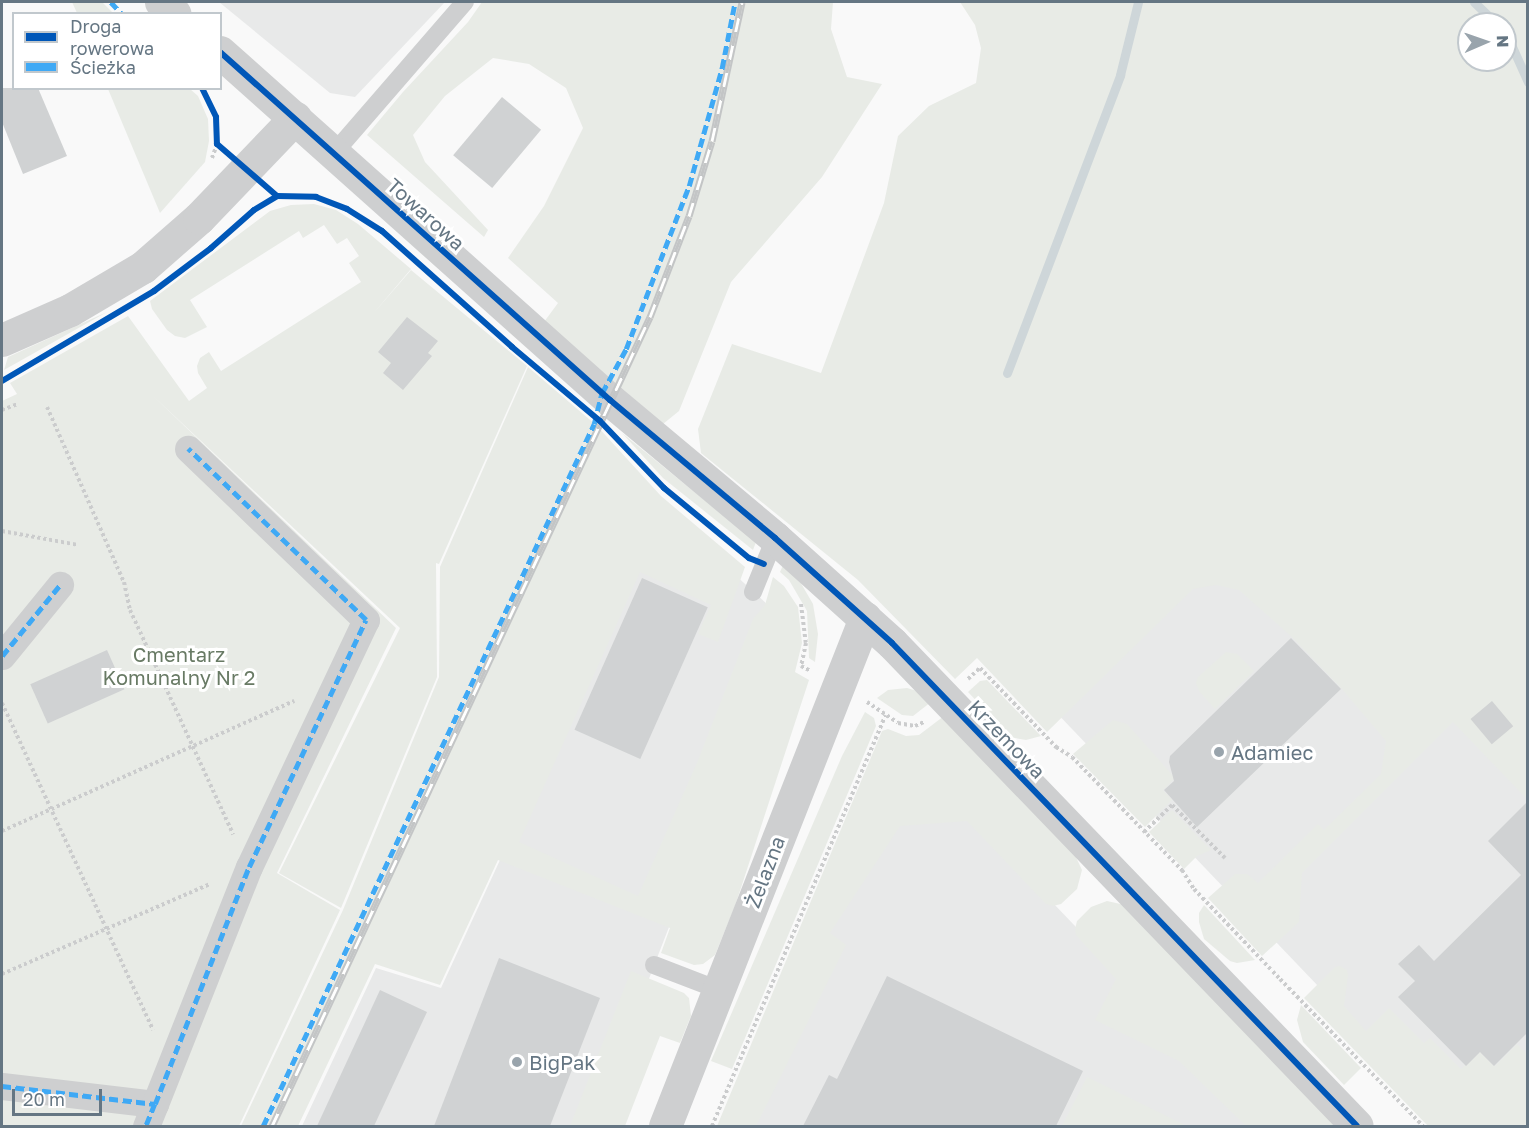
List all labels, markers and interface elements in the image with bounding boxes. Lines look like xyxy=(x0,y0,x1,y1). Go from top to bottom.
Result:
legend xyxy=(12,12,222,90)
north arrow xyxy=(1457,12,1517,72)
text: Droga rowerowa xyxy=(70,15,154,59)
text: N xyxy=(1493,35,1513,48)
text: Ścieżka xyxy=(70,56,136,78)
street label: Towarowa xyxy=(382,173,470,255)
park label: Cmentarz Komunalny Nr 2 xyxy=(103,643,255,690)
street label: Krzemowa xyxy=(964,695,1050,783)
place label: Adamiec xyxy=(1231,740,1313,764)
marker: Adamiec xyxy=(1212,745,1226,759)
street label: Żelazna xyxy=(740,833,790,911)
place label: BigPak xyxy=(529,1050,596,1074)
marker: BigPak xyxy=(510,1055,524,1069)
scale bar xyxy=(15,1077,105,1115)
text: 20 m xyxy=(23,1088,65,1110)

